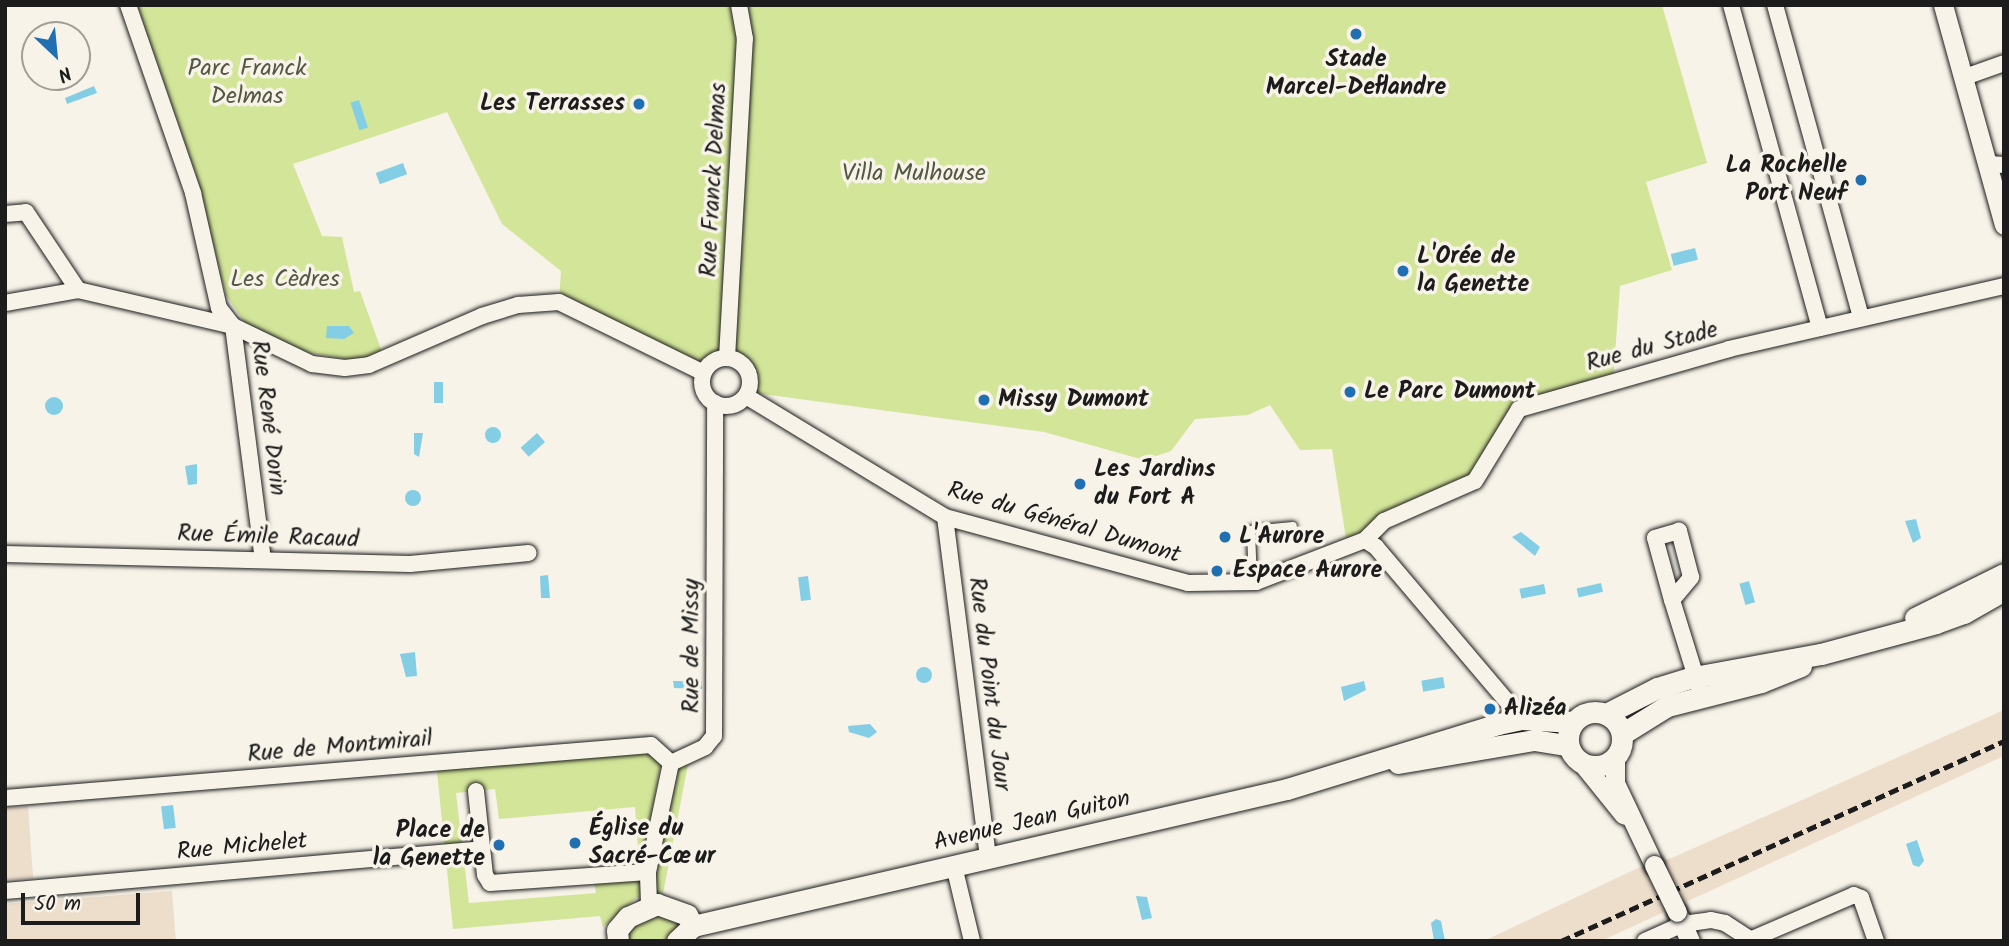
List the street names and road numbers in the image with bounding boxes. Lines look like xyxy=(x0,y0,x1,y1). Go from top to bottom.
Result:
street label: Rue Franck Delmas xyxy=(695,82,733,278)
street label: Rue du Stade xyxy=(1583,316,1721,378)
street label: Rue René Dorin xyxy=(244,339,292,497)
street label: Rue du Général Dumont xyxy=(944,476,1184,570)
street label: Rue Émile Racaud xyxy=(177,519,359,555)
street label: Rue du Point du Jour xyxy=(962,575,1016,793)
street label: Rue de Missy xyxy=(678,579,706,713)
street label: Rue de Montmirail xyxy=(246,725,434,769)
street label: Avenue Jean Guiton xyxy=(931,784,1133,858)
street label: Rue Michelet xyxy=(176,827,308,867)

